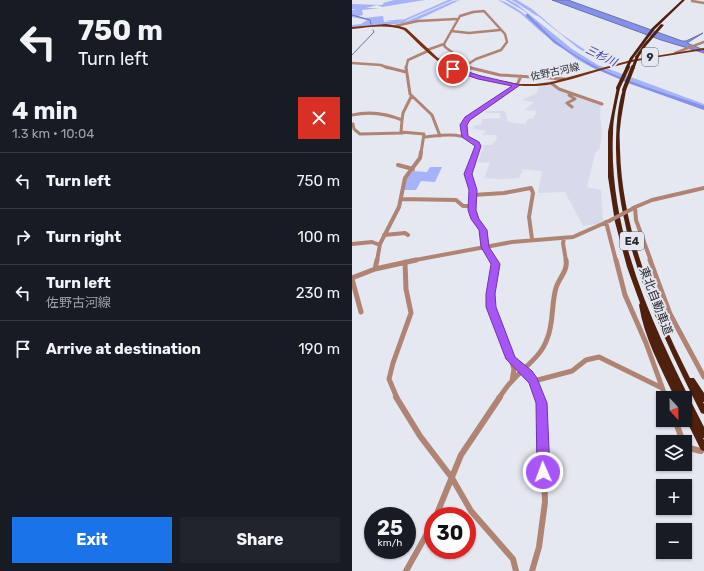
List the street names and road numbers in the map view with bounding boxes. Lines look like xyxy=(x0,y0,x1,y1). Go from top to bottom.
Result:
road number: 9 xyxy=(642,48,658,66)
street label: 佐野古河線 xyxy=(529,61,581,83)
road number: E4 xyxy=(620,232,644,250)
street label: 東北自動車道 xyxy=(637,265,675,337)

